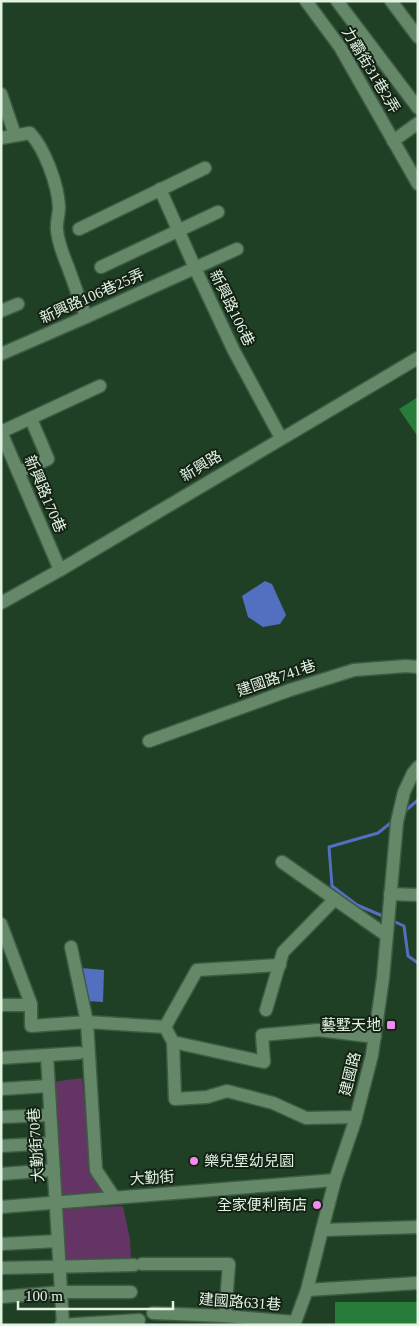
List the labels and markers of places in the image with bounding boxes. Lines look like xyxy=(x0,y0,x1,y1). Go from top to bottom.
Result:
place label: 藝墅天地 xyxy=(321,1017,381,1033)
marker: 藝墅天地 xyxy=(385,1019,397,1031)
place label: 樂兒堡幼兒園 xyxy=(204,1153,294,1169)
marker: 樂兒堡幼兒園 xyxy=(188,1155,200,1167)
place label: 全家便利商店 xyxy=(217,1197,307,1213)
marker: 全家便利商店 xyxy=(311,1199,323,1211)

